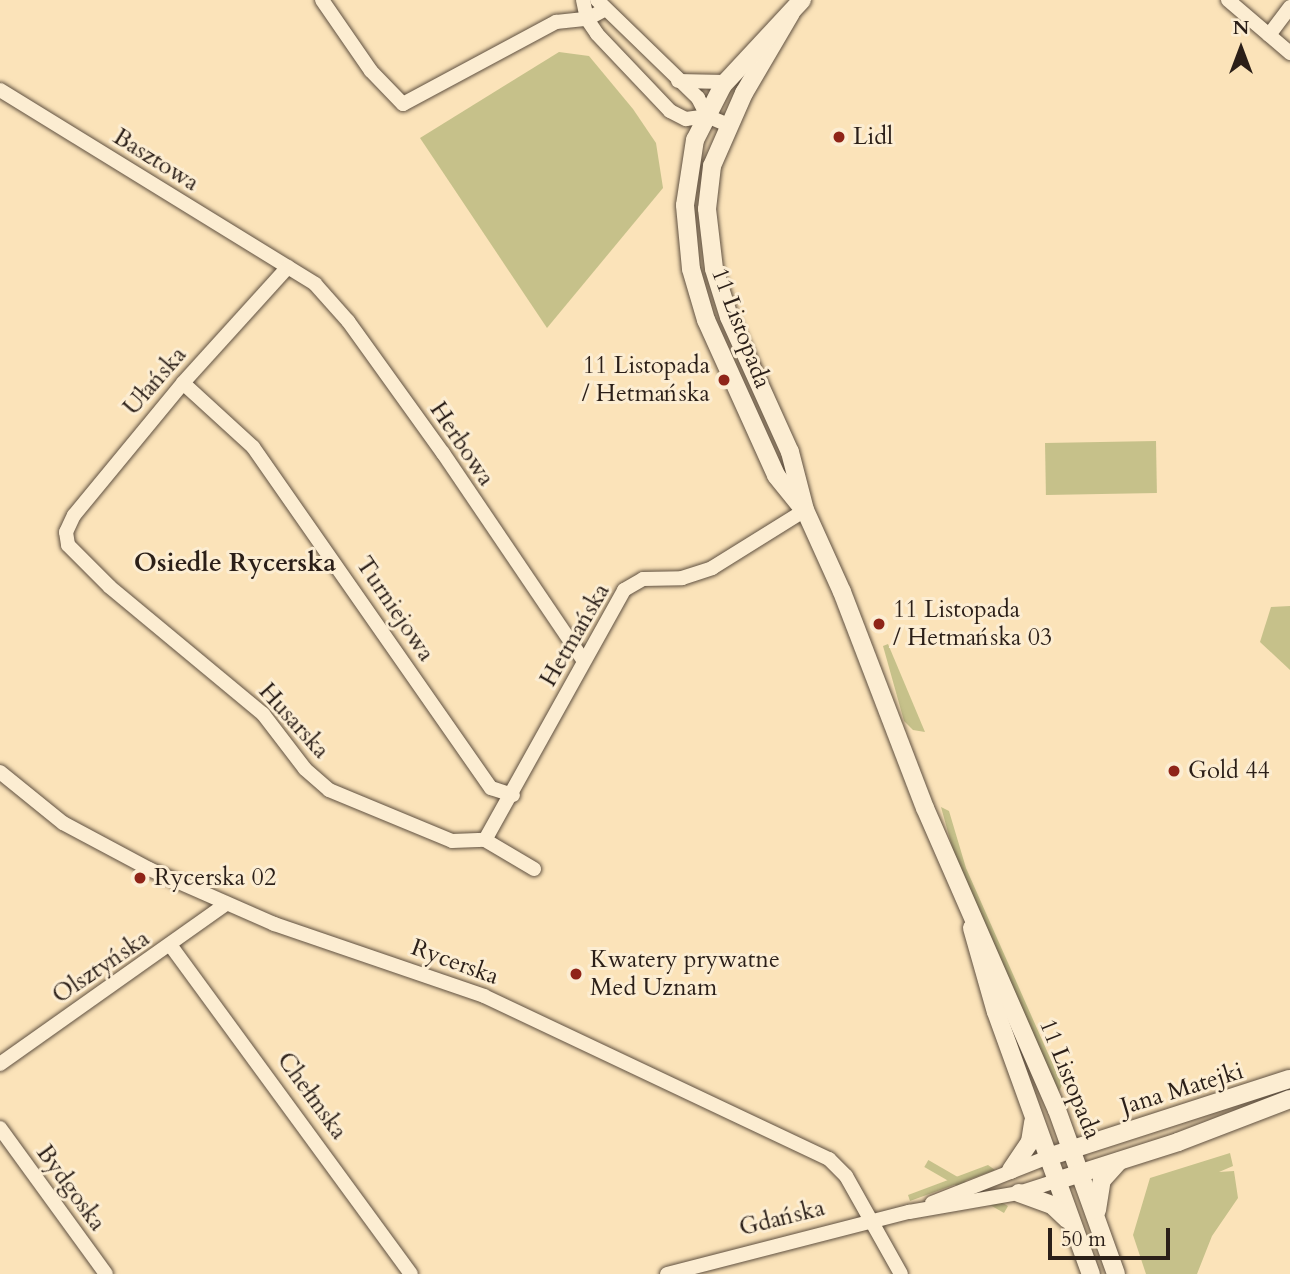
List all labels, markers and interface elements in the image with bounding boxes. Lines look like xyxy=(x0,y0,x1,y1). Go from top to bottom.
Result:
north arrow xyxy=(1206,14,1276,84)
text: N xyxy=(1233,15,1249,41)
street label: Basztowa xyxy=(108,122,204,198)
place label: Lidl xyxy=(853,123,893,151)
marker: Lidl xyxy=(831,129,847,145)
street label: 11 Listopada xyxy=(705,263,777,393)
street label: Ułańska xyxy=(117,341,193,421)
place label: 11 Listopada / Hetmańska xyxy=(582,352,710,408)
marker: 11 Listopada / Hetmańska xyxy=(716,372,732,388)
street label: Herbowa xyxy=(423,396,501,492)
district label: Osiedle Rycerska xyxy=(134,547,336,579)
street label: Turniejowa xyxy=(349,551,441,667)
street label: Hetmańska xyxy=(534,578,616,692)
place label: 11 Listopada / Hetmańska 03 xyxy=(893,596,1052,652)
marker: 11 Listopada / Hetmańska 03 xyxy=(871,616,887,632)
street label: Husarska xyxy=(253,677,335,765)
place label: Gold 44 xyxy=(1188,757,1270,785)
marker: Gold 44 xyxy=(1166,763,1182,779)
place label: Rycerska 02 xyxy=(154,864,276,892)
marker: Rycerska 02 xyxy=(132,870,148,886)
street label: Olsztyńska xyxy=(47,924,155,1010)
street label: Rycerska xyxy=(407,933,503,991)
place label: Kwatery prywatne Med Uznam xyxy=(590,946,780,1002)
marker: Kwatery prywatne Med Uznam xyxy=(568,966,584,982)
street label: 11 Listopada xyxy=(1033,1015,1107,1143)
street label: Chełmska xyxy=(271,1047,353,1145)
street label: Jana Matejki xyxy=(1117,1057,1247,1121)
street label: Bydgoska xyxy=(30,1139,112,1237)
street label: Gdańska xyxy=(736,1193,828,1243)
scale bar xyxy=(1052,1214,1174,1258)
text: 50 m xyxy=(1061,1225,1106,1254)

